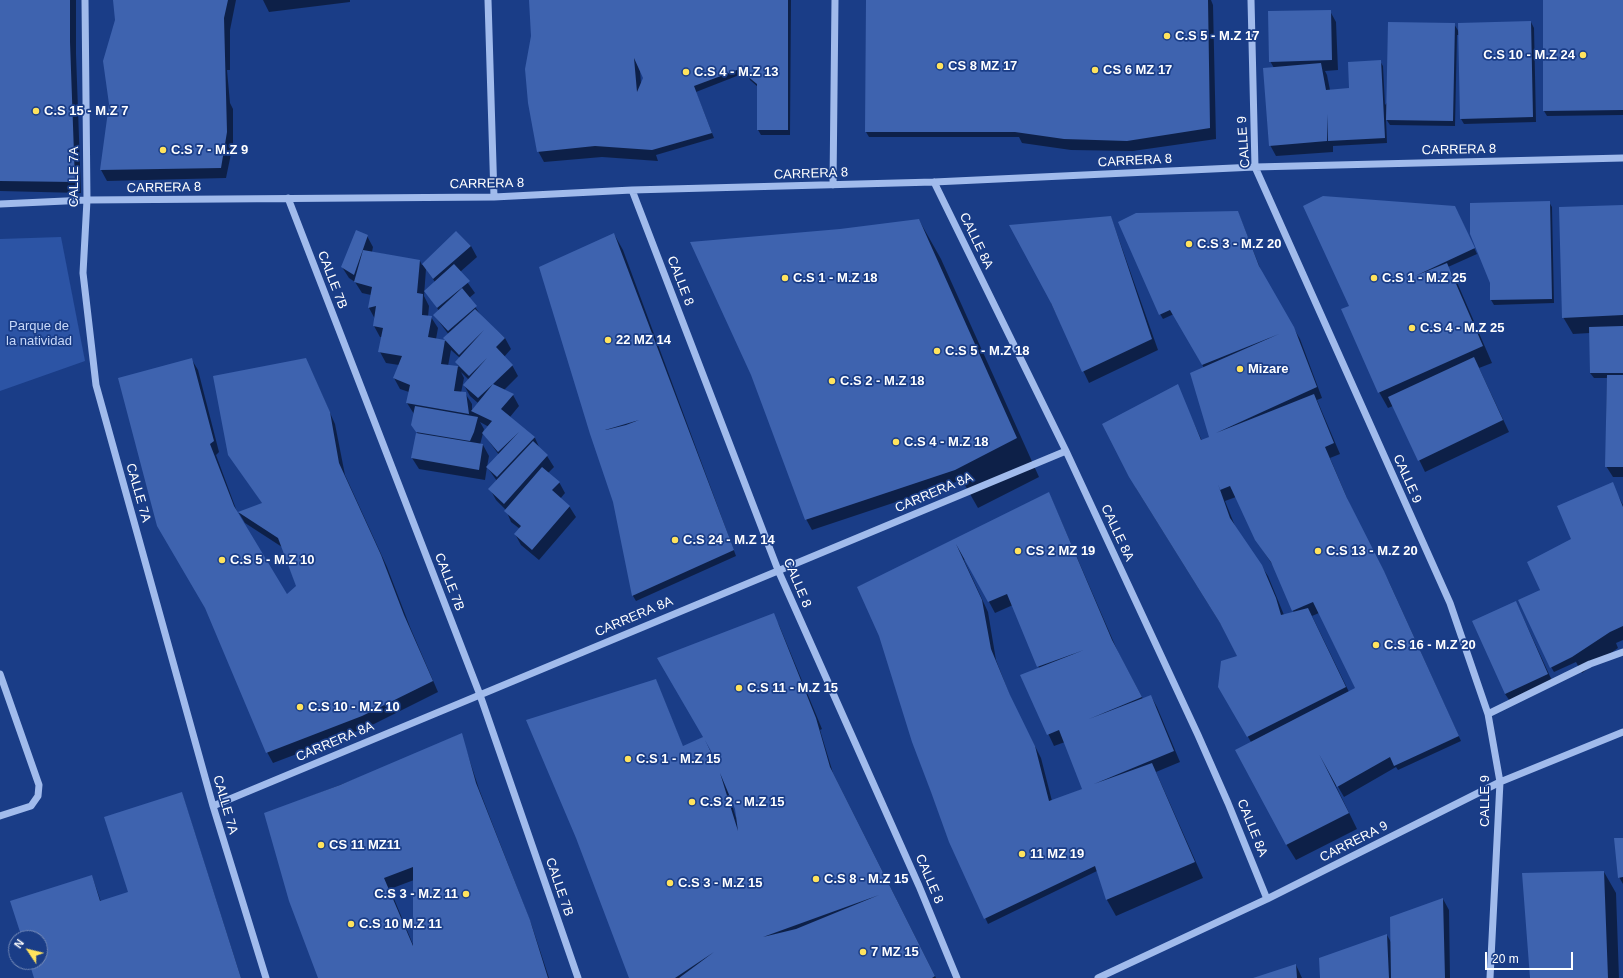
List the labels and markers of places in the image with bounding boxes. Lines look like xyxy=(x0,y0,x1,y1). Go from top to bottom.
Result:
place label: C.S 5 - M.Z 17 xyxy=(1175,28,1260,44)
marker: C.S 5 - M.Z 17 xyxy=(1162,31,1172,41)
place label: C.S 10 - M.Z 24 xyxy=(1483,47,1575,63)
marker: C.S 10 - M.Z 24 xyxy=(1578,50,1588,60)
place label: CS 8 MZ 17 xyxy=(948,58,1017,74)
marker: CS 8 MZ 17 xyxy=(935,61,945,71)
place label: CS 6 MZ 17 xyxy=(1103,62,1172,78)
place label: C.S 4 - M.Z 13 xyxy=(694,64,779,80)
marker: CS 6 MZ 17 xyxy=(1090,65,1100,75)
marker: C.S 4 - M.Z 13 xyxy=(681,67,691,77)
place label: C.S 15 - M.Z 7 xyxy=(44,103,129,119)
marker: C.S 15 - M.Z 7 xyxy=(31,106,41,116)
place label: C.S 7 - M.Z 9 xyxy=(171,142,248,158)
marker: C.S 7 - M.Z 9 xyxy=(158,145,168,155)
place label: C.S 3 - M.Z 20 xyxy=(1197,236,1282,252)
marker: C.S 3 - M.Z 20 xyxy=(1184,239,1194,249)
place label: C.S 1 - M.Z 18 xyxy=(793,270,878,286)
place label: C.S 1 - M.Z 25 xyxy=(1382,270,1467,286)
marker: C.S 1 - M.Z 18 xyxy=(780,273,790,283)
marker: C.S 1 - M.Z 25 xyxy=(1369,273,1379,283)
place label: C.S 4 - M.Z 25 xyxy=(1420,320,1505,336)
marker: C.S 4 - M.Z 25 xyxy=(1407,323,1417,333)
place label: 22 MZ 14 xyxy=(616,332,671,348)
marker: 22 MZ 14 xyxy=(603,335,613,345)
place label: C.S 5 - M.Z 18 xyxy=(945,343,1030,359)
marker: C.S 5 - M.Z 18 xyxy=(932,346,942,356)
place label: Mizare xyxy=(1248,361,1288,377)
marker: Mizare xyxy=(1235,364,1245,374)
place label: C.S 2 - M.Z 18 xyxy=(840,373,925,389)
marker: C.S 2 - M.Z 18 xyxy=(827,376,837,386)
place label: C.S 4 - M.Z 18 xyxy=(904,434,989,450)
marker: C.S 4 - M.Z 18 xyxy=(891,437,901,447)
place label: C.S 24 - M.Z 14 xyxy=(683,532,775,548)
marker: C.S 24 - M.Z 14 xyxy=(670,535,680,545)
place label: CS 2 MZ 19 xyxy=(1026,543,1095,559)
place label: C.S 13 - M.Z 20 xyxy=(1326,543,1418,559)
marker: CS 2 MZ 19 xyxy=(1013,546,1023,556)
marker: C.S 13 - M.Z 20 xyxy=(1313,546,1323,556)
place label: C.S 5 - M.Z 10 xyxy=(230,552,315,568)
marker: C.S 5 - M.Z 10 xyxy=(217,555,227,565)
place label: C.S 16 - M.Z 20 xyxy=(1384,637,1476,653)
marker: C.S 16 - M.Z 20 xyxy=(1371,640,1381,650)
place label: C.S 11 - M.Z 15 xyxy=(747,680,838,696)
marker: C.S 11 - M.Z 15 xyxy=(734,683,744,693)
place label: C.S 10 - M.Z 10 xyxy=(308,699,400,715)
marker: C.S 10 - M.Z 10 xyxy=(295,702,305,712)
place label: C.S 1 - M.Z 15 xyxy=(636,751,721,767)
marker: C.S 1 - M.Z 15 xyxy=(623,754,633,764)
place label: C.S 2 - M.Z 15 xyxy=(700,794,785,810)
marker: C.S 2 - M.Z 15 xyxy=(687,797,697,807)
place label: CS 11 MZ11 xyxy=(329,837,401,853)
marker: CS 11 MZ11 xyxy=(316,840,326,850)
place label: 11 MZ 19 xyxy=(1030,846,1084,862)
marker: 11 MZ 19 xyxy=(1017,849,1027,859)
place label: C.S 8 - M.Z 15 xyxy=(824,871,909,887)
marker: C.S 8 - M.Z 15 xyxy=(811,874,821,884)
place label: C.S 3 - M.Z 15 xyxy=(678,875,763,891)
marker: C.S 3 - M.Z 15 xyxy=(665,878,675,888)
place label: C.S 3 - M.Z 11 xyxy=(374,886,458,902)
marker: C.S 3 - M.Z 11 xyxy=(461,889,471,899)
place label: C.S 10 M.Z 11 xyxy=(359,916,442,932)
marker: C.S 10 M.Z 11 xyxy=(346,919,356,929)
place label: 7 MZ 15 xyxy=(871,944,919,960)
marker: 7 MZ 15 xyxy=(858,947,868,957)

